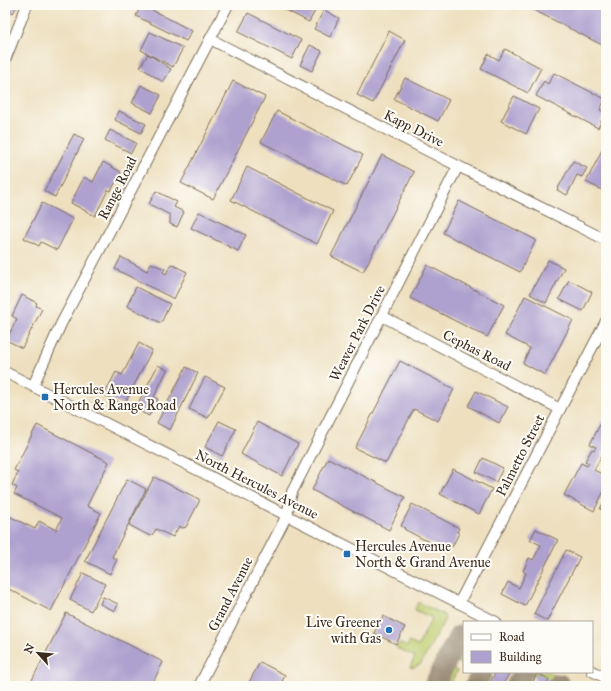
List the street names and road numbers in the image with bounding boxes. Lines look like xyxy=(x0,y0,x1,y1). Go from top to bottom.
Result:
street label: Kapp Drive xyxy=(381,106,447,151)
street label: Range Road xyxy=(94,154,141,223)
street label: Weaver Park Drive xyxy=(326,282,389,384)
street label: Cephas Road xyxy=(440,326,514,375)
street label: Palmetto Street xyxy=(492,411,548,499)
street label: North Hercules Avenue xyxy=(192,446,321,523)
street label: Grand Avenue xyxy=(204,554,256,634)

